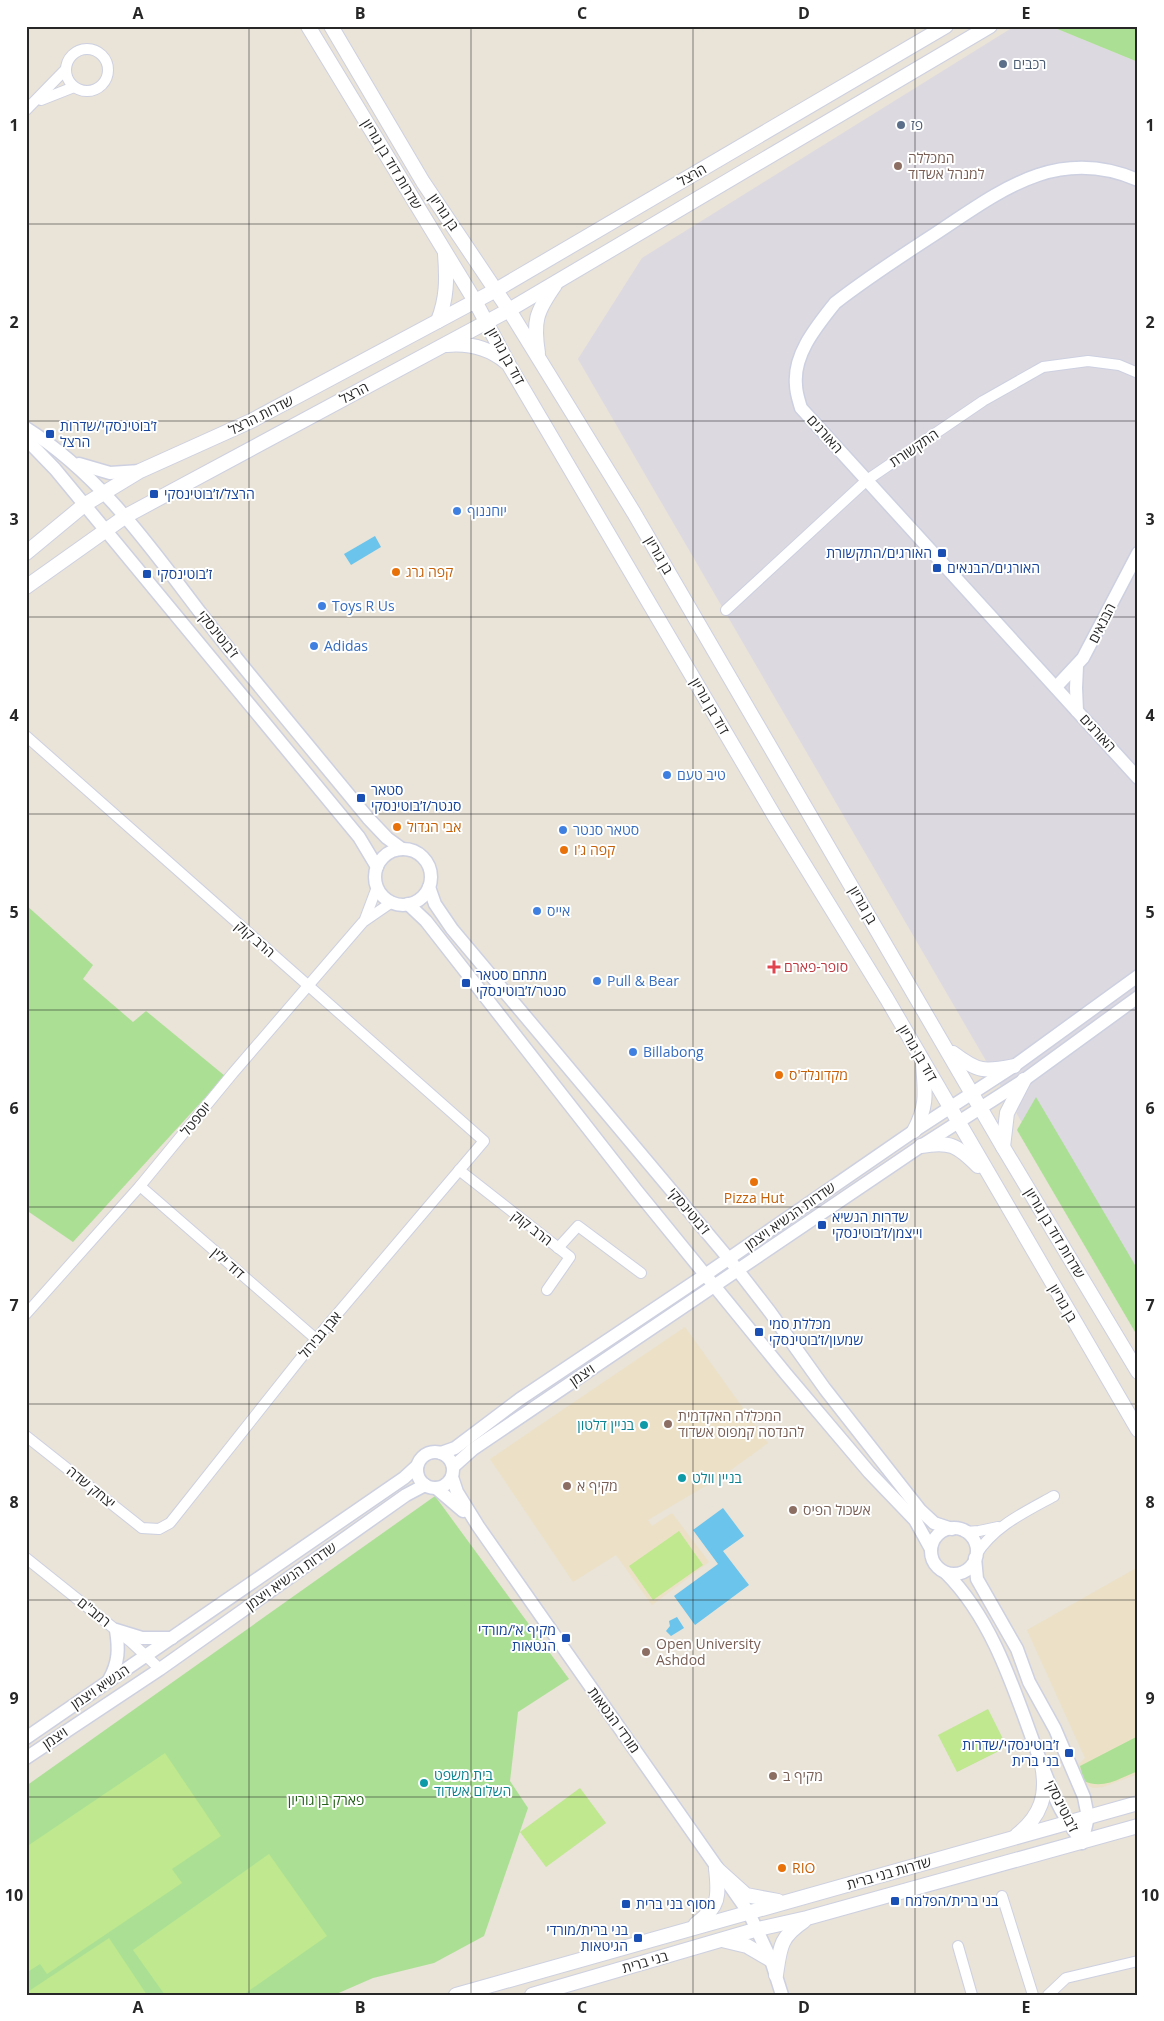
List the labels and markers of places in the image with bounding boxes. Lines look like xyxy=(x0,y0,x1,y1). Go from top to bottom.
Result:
place label: רכבים xyxy=(1013,54,1046,73)
marker: רכבים xyxy=(997,58,1009,70)
place label: פז xyxy=(911,115,923,134)
marker: פז xyxy=(895,119,907,131)
place label: המכללה למנהל אשדוד xyxy=(908,148,985,183)
marker: המכללה למנהל אשדוד xyxy=(892,160,904,172)
place label: ז׳בוטינסקי/שדרות הרצל xyxy=(60,416,157,451)
marker: ז׳בוטינסקי/שדרות הרצל xyxy=(44,428,56,440)
place label: הרצל/ז׳בוטינסקי xyxy=(164,484,255,503)
marker: הרצל/ז׳בוטינסקי xyxy=(148,488,160,500)
place label: יוחננוף xyxy=(467,501,507,520)
marker: יוחננוף xyxy=(451,505,463,517)
place label: האורגים/התקשורת xyxy=(826,543,932,562)
marker: האורגים/התקשורת xyxy=(936,547,948,559)
place label: האורגים/הבנאים xyxy=(947,558,1040,577)
place label: קפה גרג xyxy=(406,562,453,581)
marker: האורגים/הבנאים xyxy=(931,562,943,574)
place label: ז׳בוטינסקי xyxy=(157,564,212,583)
marker: קפה גרג xyxy=(390,566,402,578)
marker: ז׳בוטינסקי xyxy=(141,568,153,580)
place label: Toys R Us xyxy=(332,596,395,615)
marker: Toys R Us xyxy=(316,600,328,612)
place label: Adidas xyxy=(324,636,368,655)
marker: Adidas xyxy=(308,640,320,652)
place label: טיב טעם xyxy=(677,765,726,784)
marker: טיב טעם xyxy=(661,769,673,781)
place label: סטאר סנטר/ז׳בוטינסקי xyxy=(371,780,461,815)
marker: סטאר סנטר/ז׳בוטינסקי xyxy=(355,792,367,804)
place label: אבי הגדול xyxy=(407,817,461,836)
place label: סטאר סנטר xyxy=(573,820,639,839)
marker: אבי הגדול xyxy=(391,821,403,833)
marker: סטאר סנטר xyxy=(557,824,569,836)
place label: קפה ג'ו xyxy=(574,840,615,859)
marker: קפה ג'ו xyxy=(558,844,570,856)
place label: אייס xyxy=(547,901,570,920)
marker: אייס xyxy=(531,905,543,917)
place label: סופר-פארם xyxy=(784,957,848,976)
marker: סופר-פארם xyxy=(768,961,780,973)
place label: מתחם סטאר סנטר/ז׳בוטינסקי xyxy=(476,965,566,1000)
place label: Pull & Bear xyxy=(607,971,679,990)
marker: Pull & Bear xyxy=(591,975,603,987)
marker: מתחם סטאר סנטר/ז׳בוטינסקי xyxy=(460,977,472,989)
place label: Billabong xyxy=(643,1042,704,1061)
marker: Billabong xyxy=(627,1046,639,1058)
place label: מקדונלד'ס xyxy=(789,1065,848,1084)
marker: מקדונלד'ס xyxy=(773,1069,785,1081)
marker: Pizza Hut xyxy=(748,1176,760,1188)
place label: Pizza Hut xyxy=(724,1188,784,1207)
place label: שדרות הנשיא וייצמן/ז׳בוטינסקי xyxy=(832,1207,923,1242)
marker: שדרות הנשיא וייצמן/ז׳בוטינסקי xyxy=(816,1219,828,1231)
place label: מכללת סמי שמעון/ז׳בוטינסקי xyxy=(769,1314,863,1349)
marker: מכללת סמי שמעון/ז׳בוטינסקי xyxy=(753,1326,765,1338)
place label: המכללה האקדמית להנדסה קמפוס אשדוד xyxy=(678,1406,804,1441)
place label: בניין דלטון xyxy=(577,1415,635,1434)
marker: המכללה האקדמית להנדסה קמפוס אשדוד xyxy=(662,1418,674,1430)
marker: בניין דלטון xyxy=(638,1419,650,1431)
place label: בניין וולט xyxy=(692,1468,743,1487)
marker: בניין וולט xyxy=(676,1472,688,1484)
place label: מקיף א xyxy=(577,1476,618,1495)
marker: מקיף א xyxy=(561,1480,573,1492)
place label: אשכול הפיס xyxy=(803,1500,871,1519)
marker: אשכול הפיס xyxy=(787,1504,799,1516)
place label: מקיף א׳/מורדי הגטאות xyxy=(478,1620,556,1655)
marker: מקיף א׳/מורדי הגטאות xyxy=(560,1632,572,1644)
place label: Open University Ashdod xyxy=(656,1634,762,1669)
marker: Open University Ashdod xyxy=(640,1646,652,1658)
place label: ז׳בוטינסקי/שדרות בני ברית xyxy=(962,1735,1060,1770)
marker: ז׳בוטינסקי/שדרות בני ברית xyxy=(1063,1747,1075,1759)
place label: בית משפט השלום אשדוד xyxy=(434,1765,511,1800)
place label: מקיף ב xyxy=(783,1766,823,1785)
marker: מקיף ב xyxy=(767,1770,779,1782)
marker: בית משפט השלום אשדוד xyxy=(418,1777,430,1789)
place label: RIO xyxy=(792,1858,816,1877)
marker: RIO xyxy=(776,1862,788,1874)
place label: בני ברית/הפלמח xyxy=(905,1891,999,1910)
place label: מסוף בני ברית xyxy=(636,1894,716,1913)
marker: בני ברית/הפלמח xyxy=(889,1895,901,1907)
marker: מסוף בני ברית xyxy=(620,1898,632,1910)
place label: בני ברית/מורדי הגיטאות xyxy=(546,1920,629,1955)
marker: בני ברית/מורדי הגיטאות xyxy=(632,1932,644,1944)

